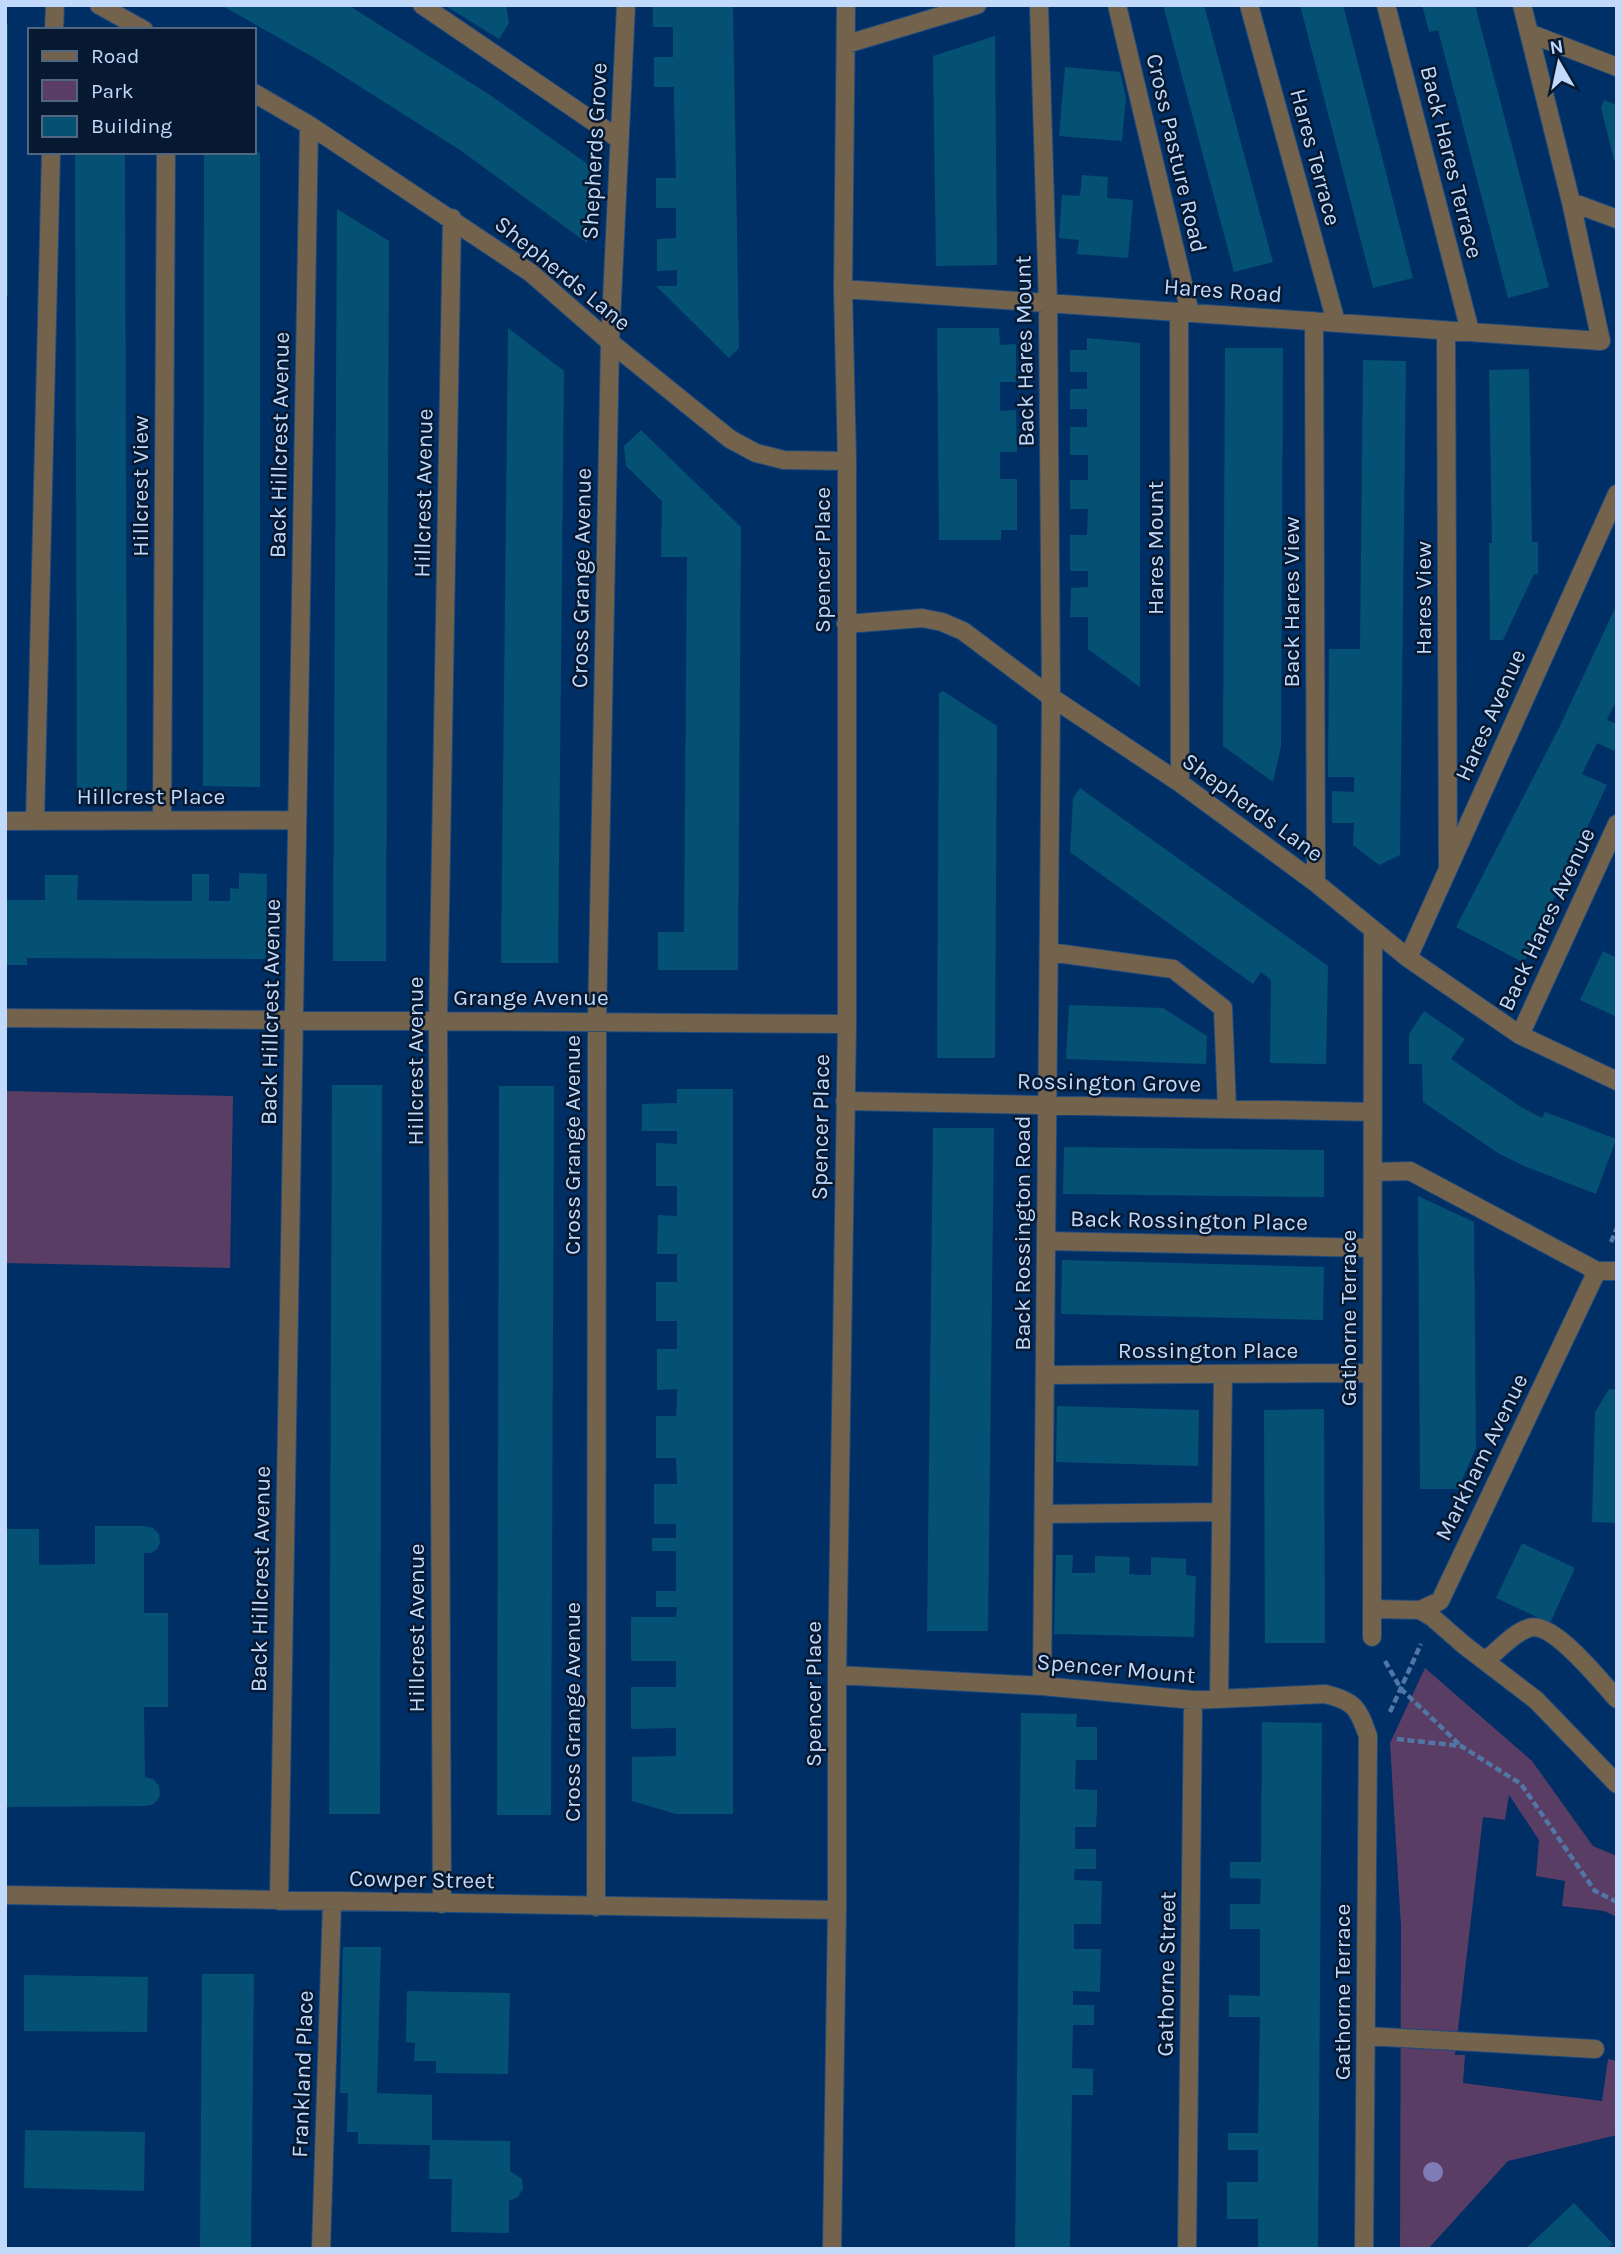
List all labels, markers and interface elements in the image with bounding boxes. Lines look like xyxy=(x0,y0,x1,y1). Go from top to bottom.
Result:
legend xyxy=(28,28,256,154)
north arrow xyxy=(1524,28,1594,98)
text: N xyxy=(1548,35,1565,59)
text: Road xyxy=(91,44,139,68)
street label: Cross Pasture Road xyxy=(1141,51,1213,255)
street label: Shepherds Grove xyxy=(576,62,613,240)
street label: Back Hares Terrace xyxy=(1415,63,1489,261)
text: Park xyxy=(91,79,134,103)
street label: Hares Terrace xyxy=(1284,86,1347,228)
text: Building xyxy=(91,114,172,138)
street label: Shepherds Lane xyxy=(489,210,636,337)
street label: Back Hares Mount xyxy=(1009,255,1040,447)
street label: Hares Road xyxy=(1163,273,1283,308)
street label: Back Hillcrest Avenue xyxy=(264,332,295,558)
street label: Hillcrest Avenue xyxy=(409,408,438,578)
street label: Hillcrest View xyxy=(127,415,154,557)
street label: Cross Grange Avenue xyxy=(566,468,597,688)
street label: Hares Mount xyxy=(1142,481,1169,615)
street label: Spencer Place xyxy=(809,487,836,633)
street label: Back Hares View xyxy=(1278,516,1305,688)
street label: Hares View xyxy=(1410,541,1437,655)
street label: Hares Avenue xyxy=(1449,645,1532,785)
street label: Shepherds Lane xyxy=(1177,747,1328,868)
street label: Hillcrest Place xyxy=(77,783,225,810)
street label: Back Hares Avenue xyxy=(1492,823,1601,1015)
street label: Back Hillcrest Avenue xyxy=(255,899,286,1125)
street label: Hillcrest Avenue xyxy=(402,977,429,1146)
street label: Grange Avenue xyxy=(453,984,609,1011)
street label: Cross Grange Avenue xyxy=(559,1035,586,1255)
street label: Spencer Place xyxy=(806,1054,835,1200)
street label: Rossington Grove xyxy=(1017,1067,1201,1098)
street label: Back Rossington Road xyxy=(1009,1115,1036,1351)
street label: Back Rossington Place xyxy=(1070,1205,1308,1236)
street label: Gathorne Terrace xyxy=(1335,1230,1362,1406)
street label: Rossington Place xyxy=(1118,1337,1298,1364)
street label: Markham Avenue xyxy=(1429,1369,1534,1545)
street label: Back Hillcrest Avenue xyxy=(245,1466,276,1692)
street label: Hillcrest Avenue xyxy=(403,1544,430,1713)
street label: Cross Grange Avenue xyxy=(559,1602,586,1822)
street label: Spencer Place xyxy=(800,1621,827,1767)
street label: Spencer Mount xyxy=(1036,1648,1197,1689)
street label: Cowper Street xyxy=(349,1865,495,1894)
street label: Gathorne Street xyxy=(1152,1891,1181,2057)
street label: Gathorne Terrace xyxy=(1329,1904,1356,2080)
street label: Frankland Place xyxy=(286,1990,319,2158)

